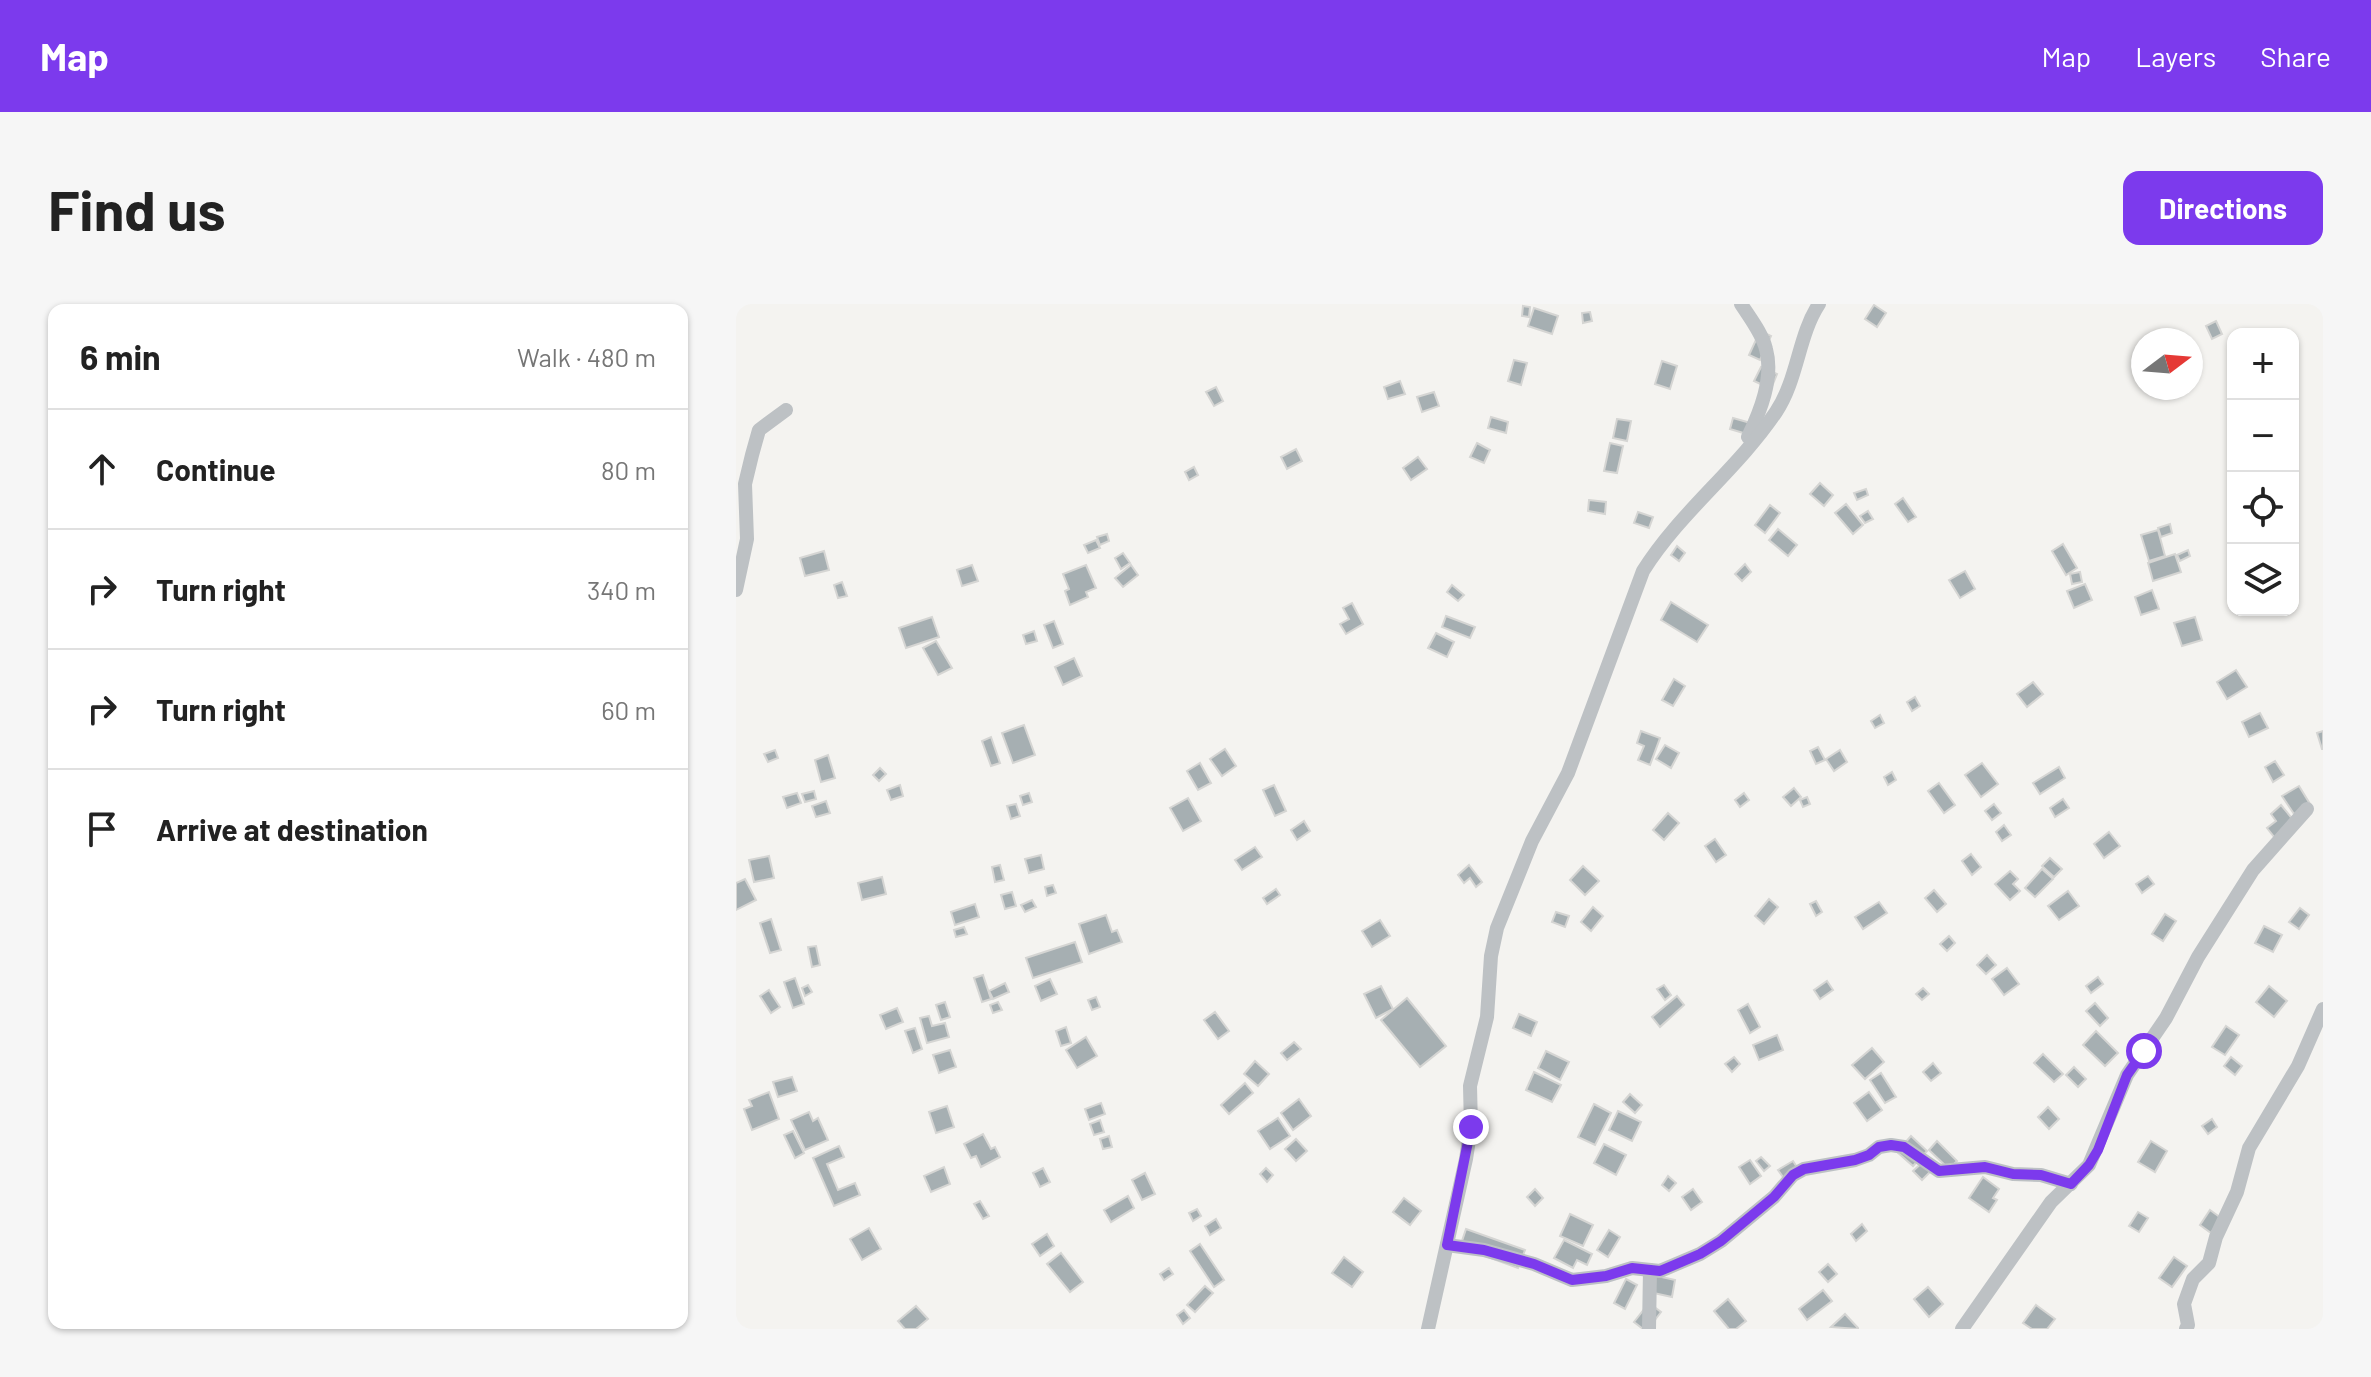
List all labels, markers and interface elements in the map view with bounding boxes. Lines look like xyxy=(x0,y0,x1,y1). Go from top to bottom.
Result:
text: Map xyxy=(40,33,109,79)
text: Map xyxy=(2041,39,2091,73)
text: Layers xyxy=(2135,39,2216,73)
text: Share xyxy=(2260,39,2331,73)
button: Directions xyxy=(2123,171,2323,245)
text: Find us xyxy=(48,175,226,242)
north arrow xyxy=(2131,328,2203,400)
map controls xyxy=(2227,328,2299,616)
button: + xyxy=(2227,328,2299,400)
text: 6 min xyxy=(80,336,161,377)
text: Walk · 480 m xyxy=(517,341,656,372)
button: − xyxy=(2227,400,2299,472)
icon: ahead xyxy=(80,447,124,491)
text: Continue xyxy=(156,451,276,487)
text: 80 m xyxy=(601,454,656,485)
button: locate xyxy=(2227,472,2299,544)
button: layers xyxy=(2227,544,2299,616)
icon: right xyxy=(80,567,124,611)
text: Turn right xyxy=(156,571,286,607)
text: 340 m xyxy=(587,574,656,605)
icon: right xyxy=(80,687,124,731)
text: Turn right xyxy=(156,691,286,727)
text: 60 m xyxy=(601,694,656,725)
icon: arrive xyxy=(80,807,124,851)
text: Arrive at destination xyxy=(156,811,428,847)
route start xyxy=(2126,1033,2162,1069)
route end xyxy=(1453,1109,1489,1145)

